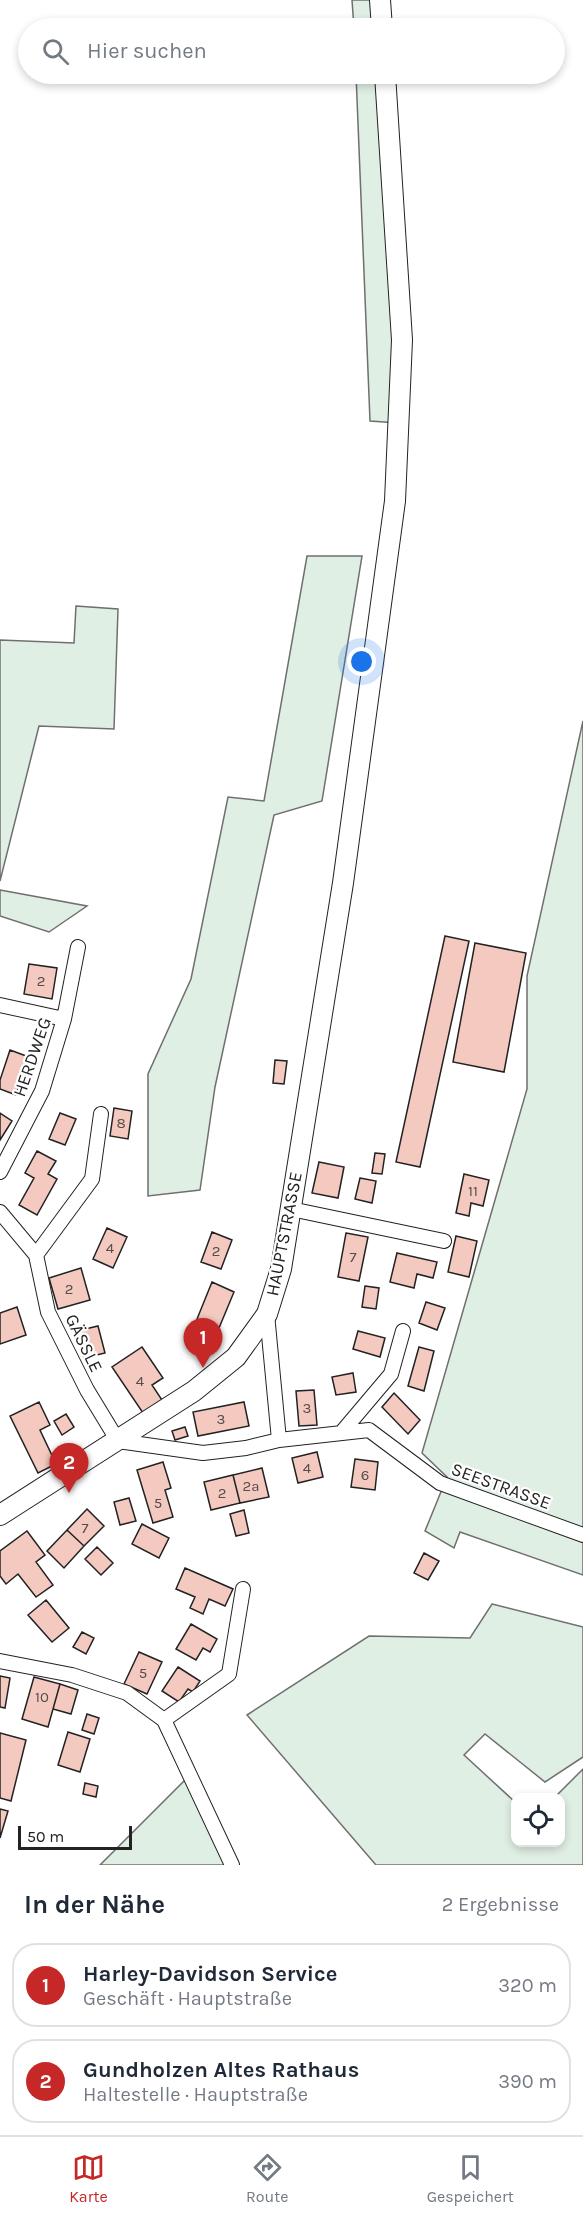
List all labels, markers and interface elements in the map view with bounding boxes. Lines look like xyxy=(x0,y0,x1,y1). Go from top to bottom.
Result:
search box xyxy=(18,18,565,84)
icon: search xyxy=(39,35,72,68)
text: Hier suchen xyxy=(87,38,207,64)
your location xyxy=(347,647,376,676)
house number: 2 xyxy=(37,972,45,990)
street label: HERDWEG xyxy=(8,1014,56,1100)
house number: 8 xyxy=(116,1114,126,1132)
street label: HAUPTSTRASSE xyxy=(261,1170,307,1298)
house number: 11 xyxy=(468,1182,478,1200)
house number: 4 xyxy=(106,1239,115,1257)
house number: 2 xyxy=(212,1242,220,1260)
house number: 7 xyxy=(349,1248,357,1266)
house number: 2 xyxy=(65,1280,73,1298)
street label: GÄSSLE xyxy=(60,1310,108,1376)
pin: 1 xyxy=(184,1318,222,1368)
house number: 4 xyxy=(136,1372,145,1390)
house number: 3 xyxy=(303,1399,311,1417)
house number: 3 xyxy=(217,1410,225,1428)
pin: 2 xyxy=(50,1444,88,1493)
street label: SEESTRASSE xyxy=(448,1458,554,1514)
house number: 4 xyxy=(303,1459,312,1477)
house number: 6 xyxy=(361,1466,369,1484)
house number: 2a xyxy=(243,1477,259,1495)
house number: 2 xyxy=(218,1484,226,1502)
house number: 5 xyxy=(154,1494,162,1512)
house number: 7 xyxy=(81,1519,89,1537)
house number: 5 xyxy=(139,1664,147,1682)
house number: 10 xyxy=(35,1688,49,1706)
map controls xyxy=(511,1793,565,1847)
button: locate xyxy=(511,1793,565,1847)
scale bar xyxy=(18,1823,132,1850)
text: 50 m xyxy=(27,1827,64,1846)
text: In der Nähe xyxy=(24,1889,165,1920)
text: 2 Ergebnisse xyxy=(442,1893,559,1916)
text: Harley-Davidson Service xyxy=(83,1961,337,1987)
text: 1 xyxy=(42,1974,49,1997)
text: 320 m xyxy=(498,1974,557,1997)
text: Geschäft · Hauptstraße xyxy=(83,1987,292,2010)
text: Gundholzen Altes Rathaus xyxy=(83,2057,359,2083)
text: 2 xyxy=(39,2070,52,2093)
text: 390 m xyxy=(498,2070,557,2093)
text: Haltestelle · Hauptstraße xyxy=(83,2083,308,2106)
tab: Karte xyxy=(69,2151,108,2206)
tab: Route xyxy=(246,2151,288,2206)
tab: Gespeichert xyxy=(427,2151,514,2206)

